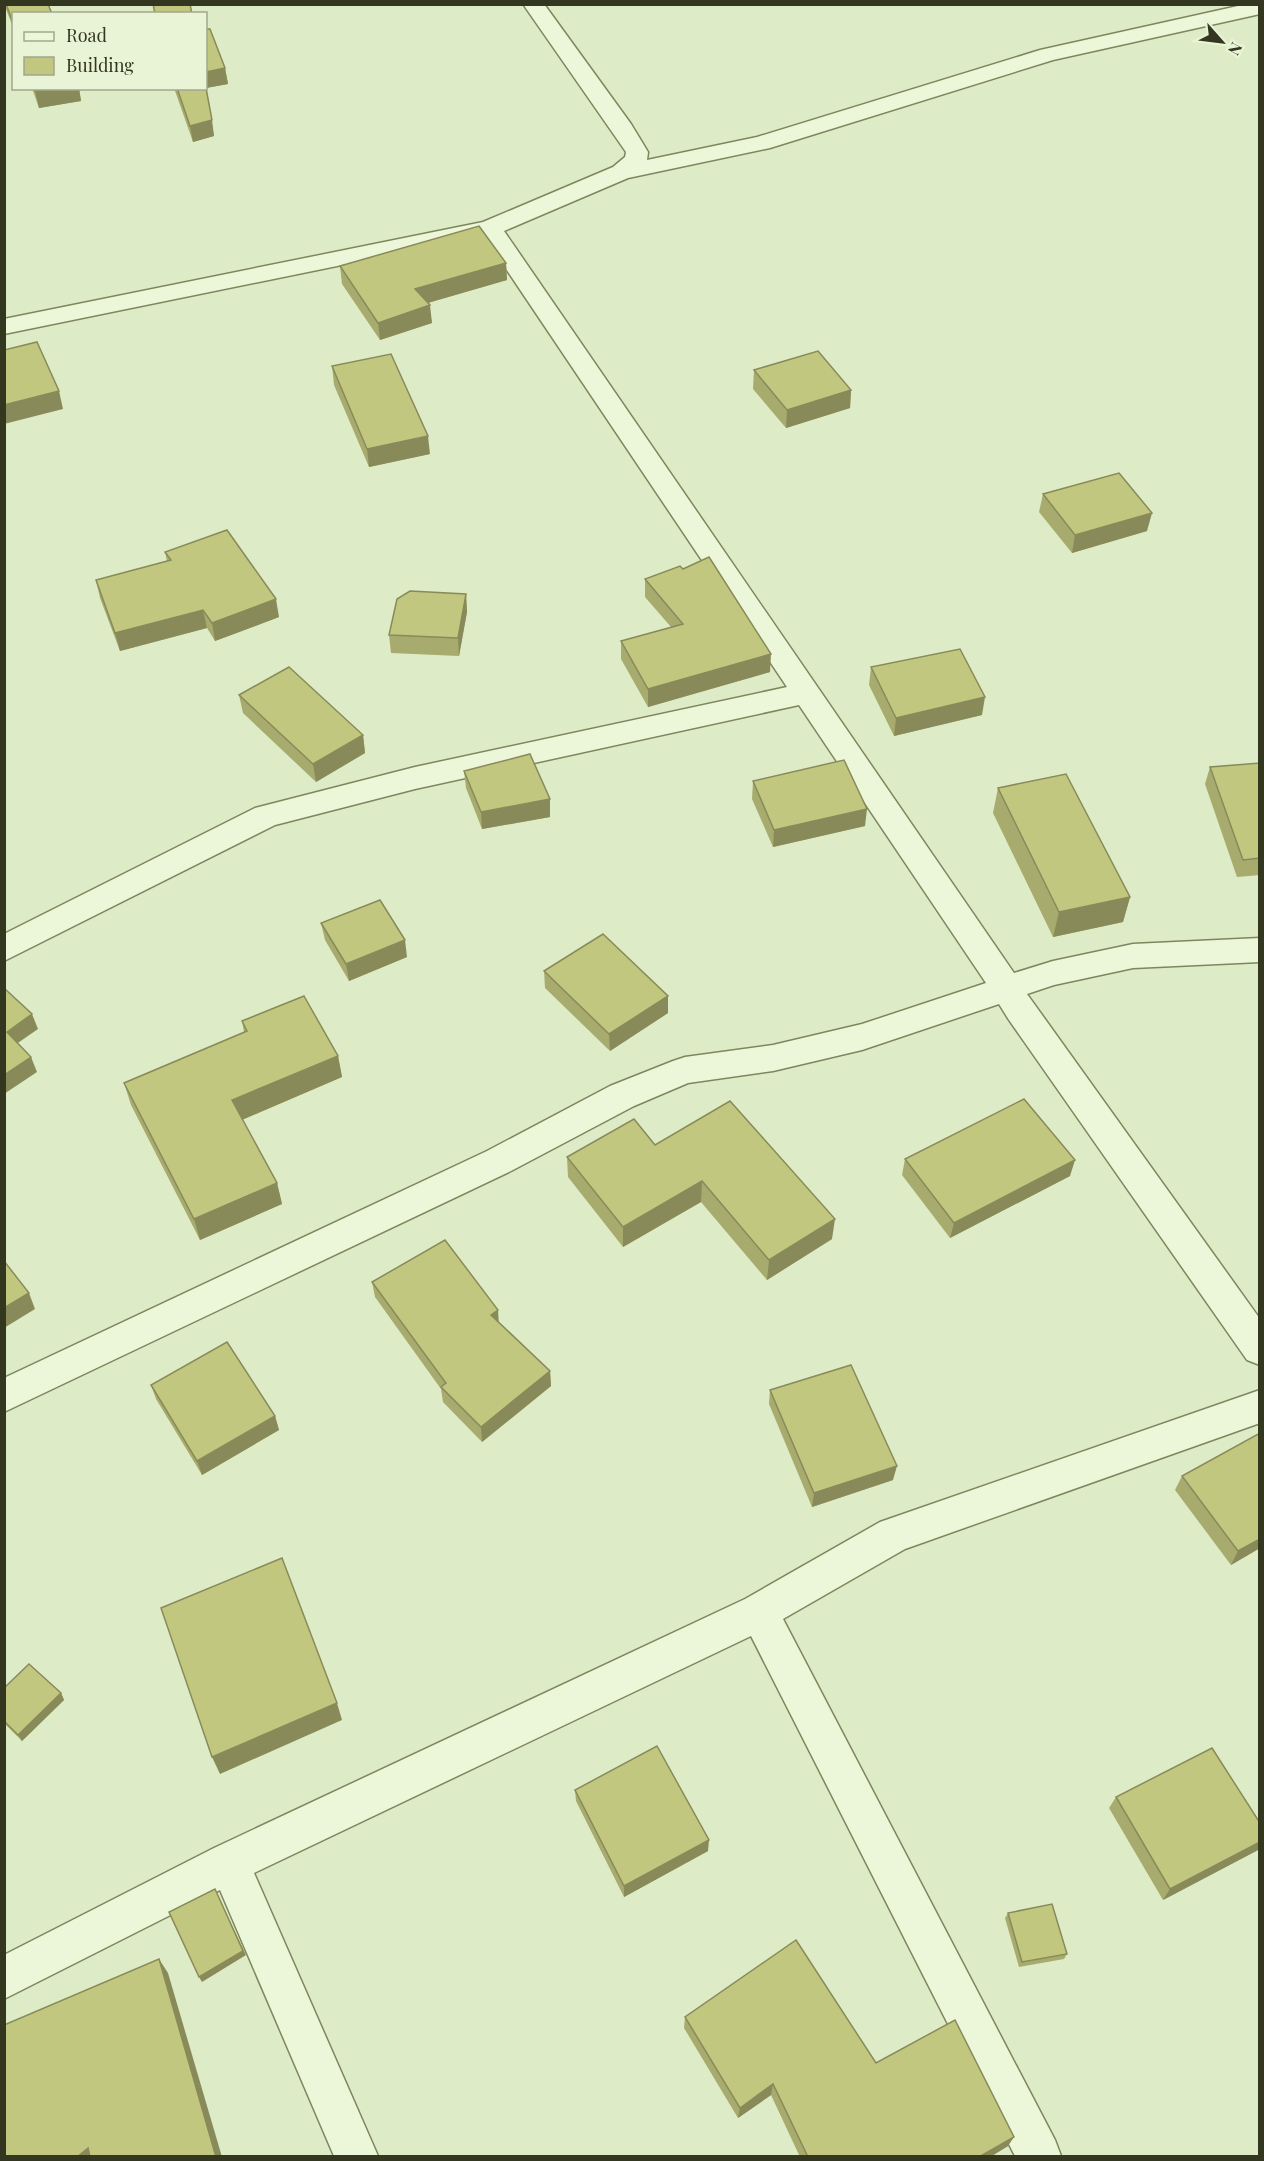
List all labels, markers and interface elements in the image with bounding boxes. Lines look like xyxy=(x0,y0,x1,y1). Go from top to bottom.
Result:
legend xyxy=(12,12,207,90)
north arrow xyxy=(1192,12,1252,72)
text: Road xyxy=(66,23,107,47)
text: N xyxy=(1223,39,1248,60)
text: Building xyxy=(66,53,134,77)

